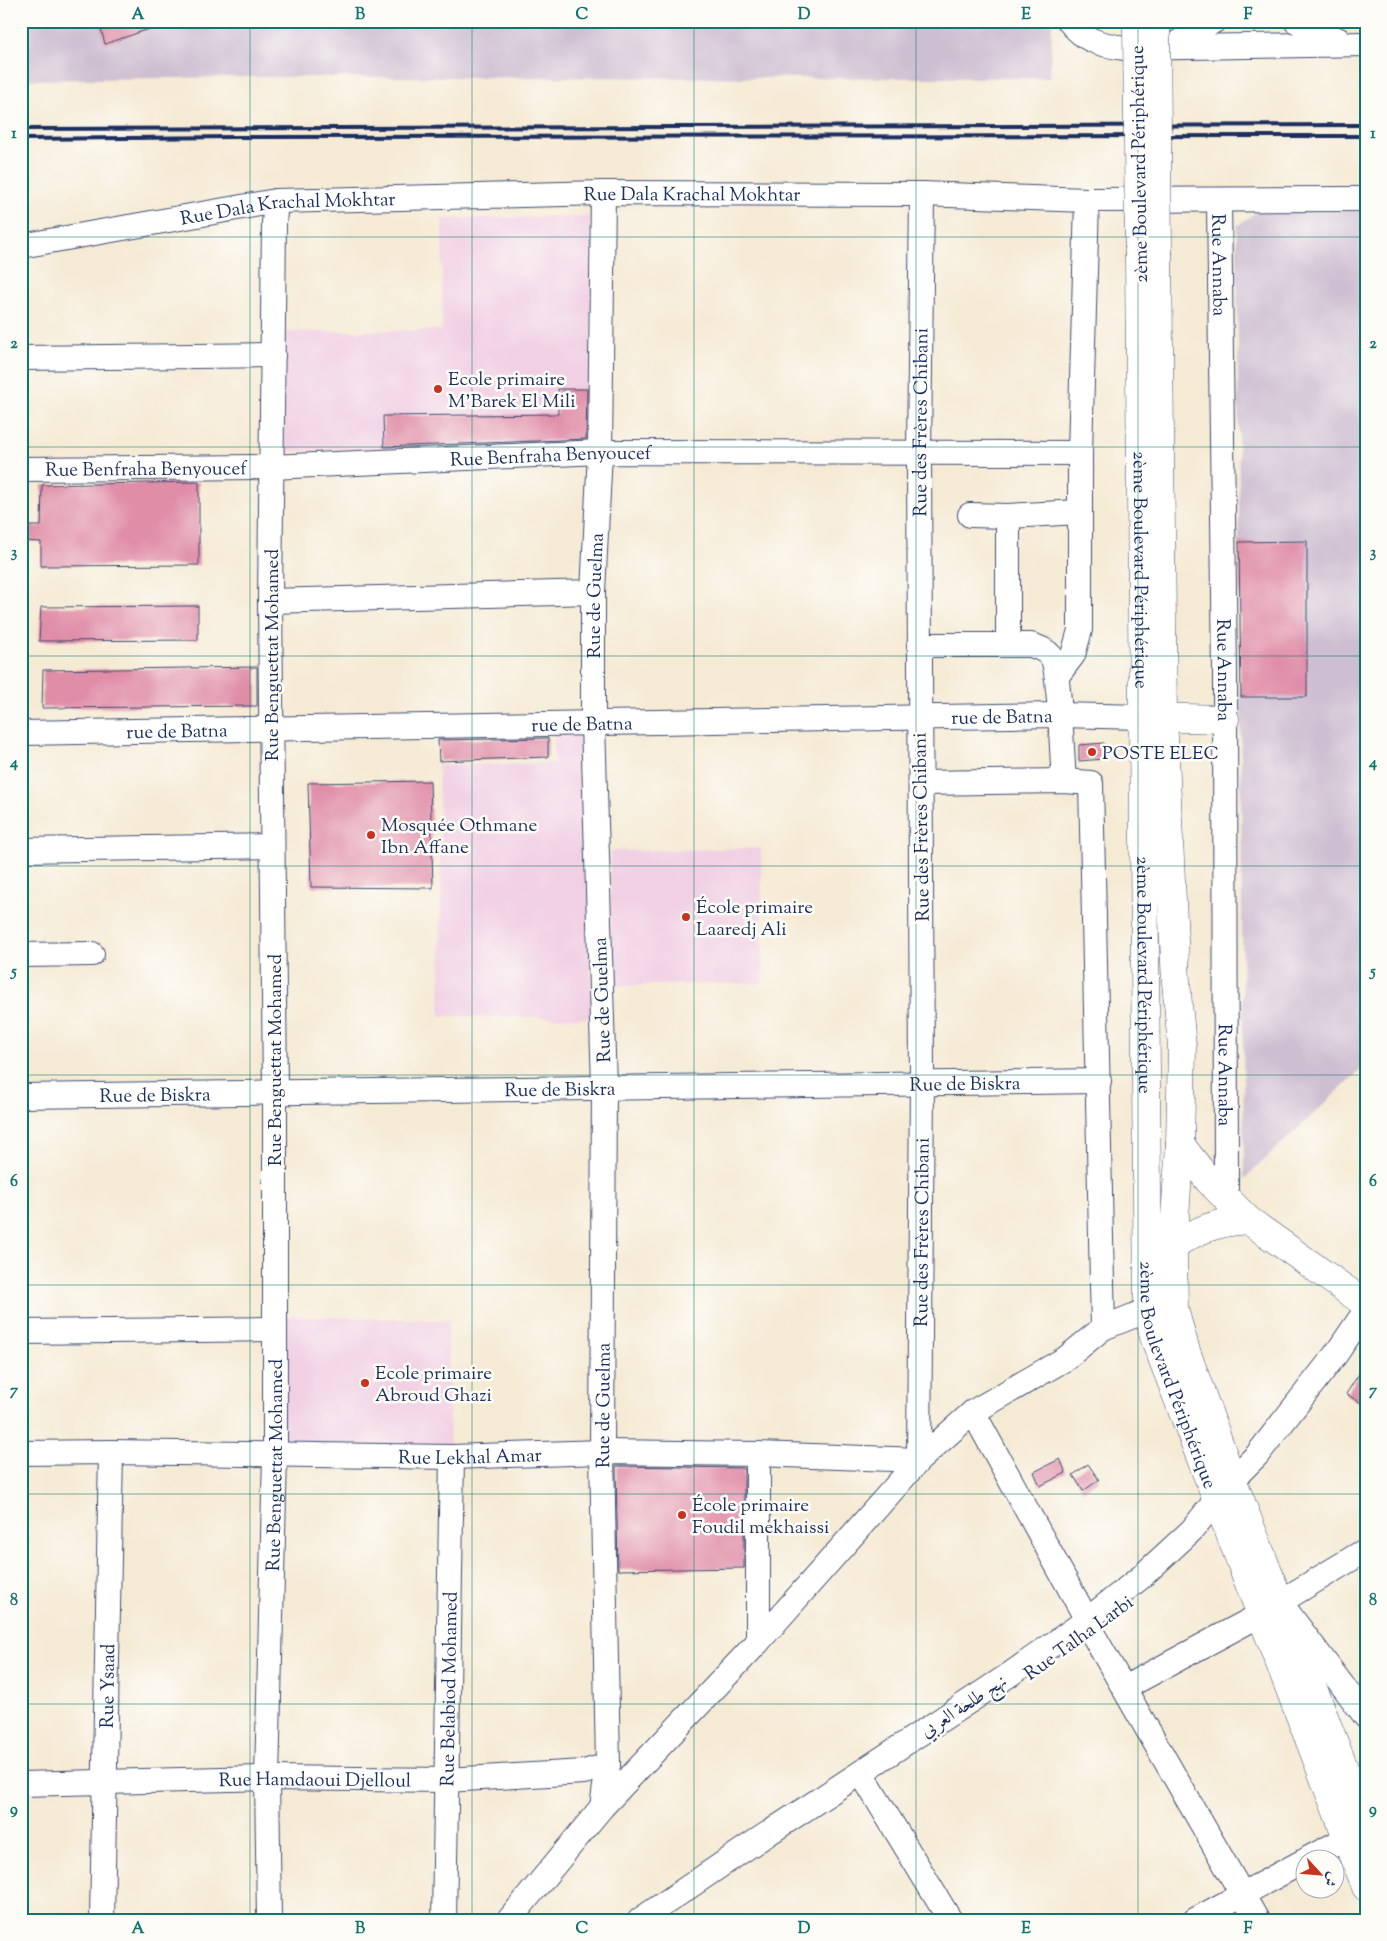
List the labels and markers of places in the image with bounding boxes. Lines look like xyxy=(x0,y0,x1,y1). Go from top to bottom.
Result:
place label: Ecole primaire M'Barek El Mili xyxy=(448,367,576,416)
marker: Ecole primaire M'Barek El Mili xyxy=(432,383,444,395)
place label: POSTE ELEC xyxy=(1102,741,1219,768)
marker: POSTE ELEC xyxy=(1086,746,1098,758)
place label: Mosquée Othmane Ibn Affane xyxy=(381,813,538,862)
marker: Mosquée Othmane Ibn Affane xyxy=(365,829,377,841)
place label: École primaire Laaredj Ali xyxy=(696,895,813,944)
marker: École primaire Laaredj Ali xyxy=(680,911,692,923)
place label: Ecole primaire Abroud Ghazi xyxy=(375,1361,492,1410)
marker: Ecole primaire Abroud Ghazi xyxy=(359,1377,371,1389)
place label: École primaire Foudil mekhaissi xyxy=(692,1493,829,1542)
marker: École primaire Foudil mekhaissi xyxy=(676,1509,688,1521)

